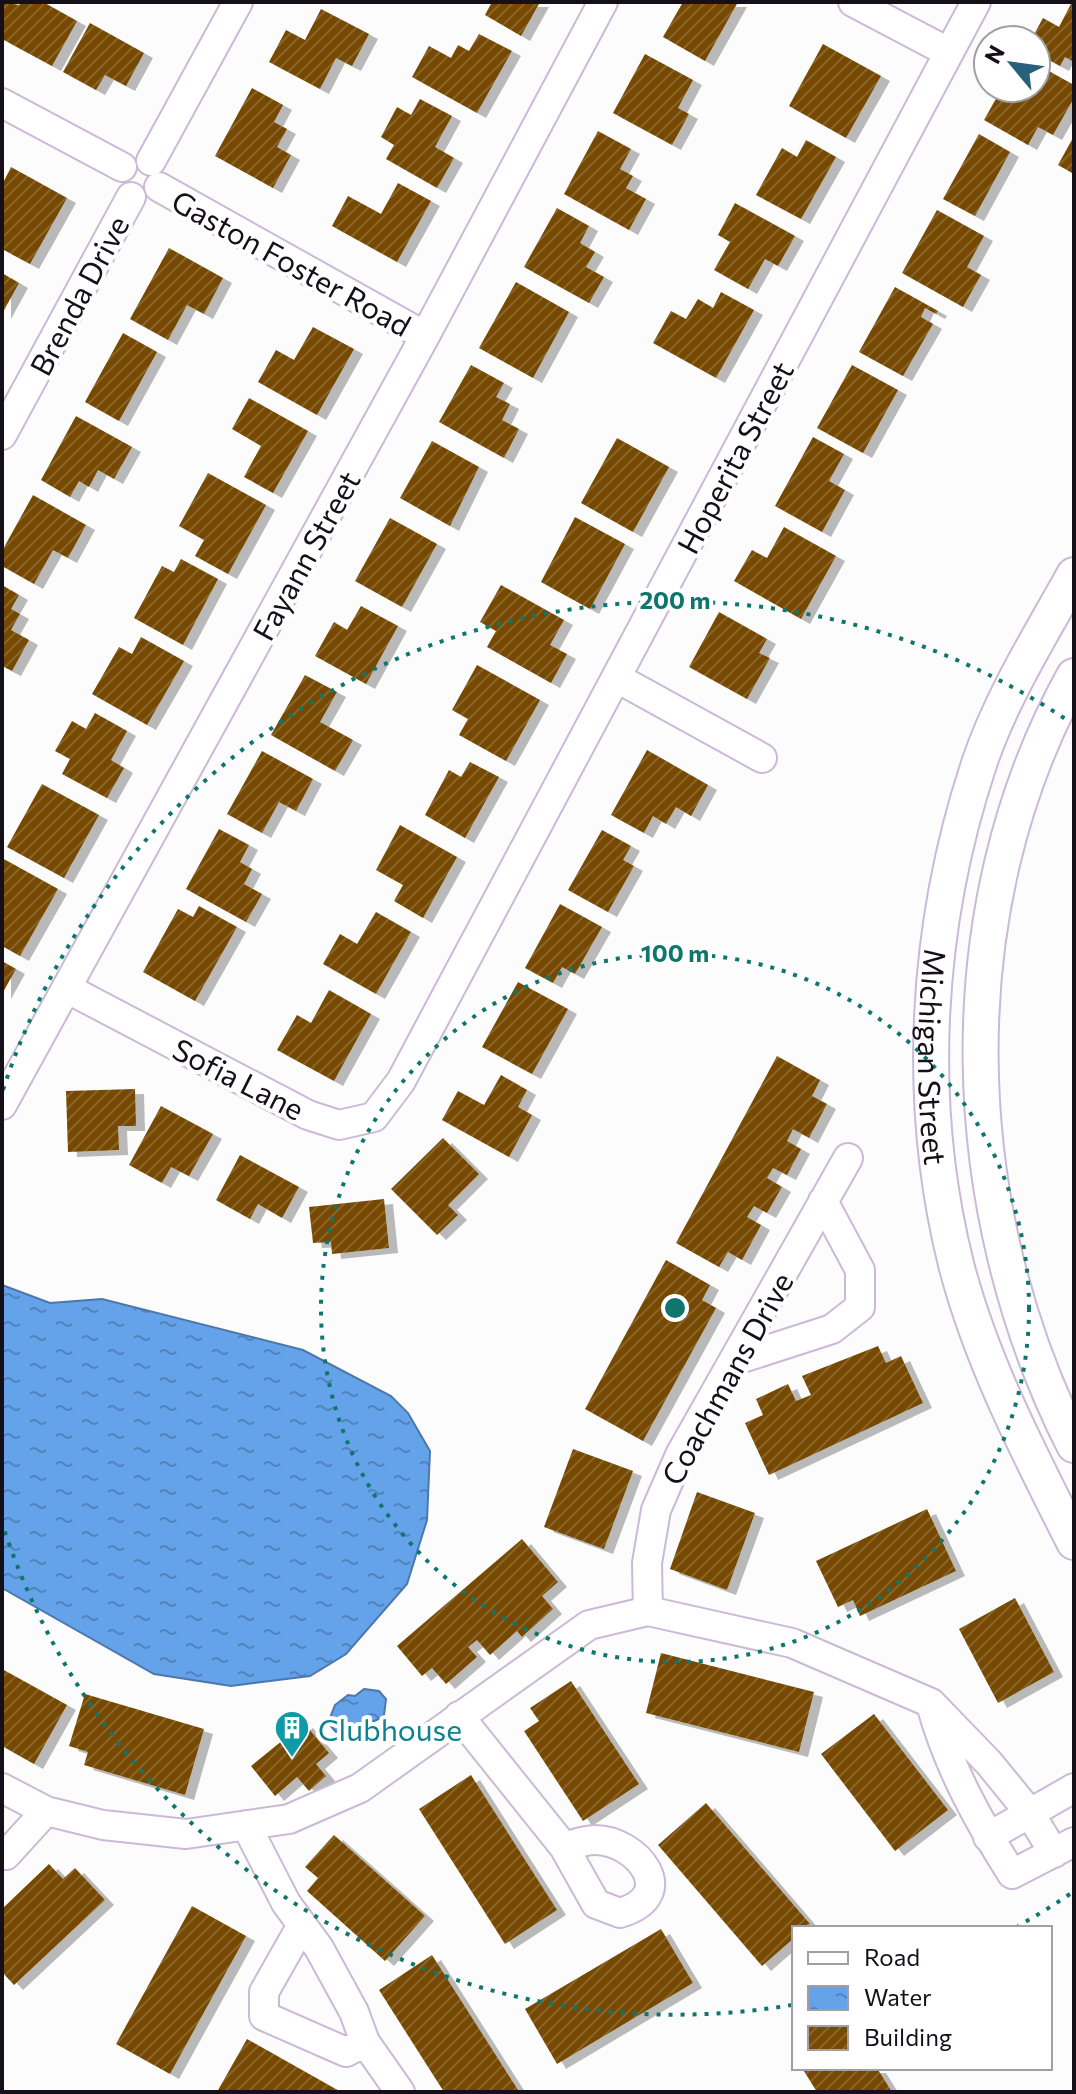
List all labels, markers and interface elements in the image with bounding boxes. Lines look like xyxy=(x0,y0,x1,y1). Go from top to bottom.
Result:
north arrow xyxy=(972,24,1052,104)
text: N xyxy=(978,40,1010,68)
street label: Gaston Foster Road xyxy=(166,181,418,343)
street label: Brenda Drive xyxy=(21,209,135,381)
street label: Hoperita Street xyxy=(668,355,800,559)
street label: Fayann Street xyxy=(243,464,367,646)
text: 200 m xyxy=(640,585,710,614)
text: 100 m xyxy=(641,938,709,967)
street label: Michigan Street xyxy=(913,947,956,1167)
street label: Sofia Lane xyxy=(167,1029,311,1127)
street label: Coachmans Drive xyxy=(652,1265,800,1491)
centre of rings xyxy=(661,1294,689,1322)
building icon: Clubhouse xyxy=(273,1709,311,1759)
place label: Clubhouse xyxy=(318,1710,462,1747)
legend xyxy=(792,1926,1052,2070)
text: Road xyxy=(864,1942,920,1971)
text: Water xyxy=(864,1982,932,2011)
text: Building xyxy=(864,2022,952,2051)

